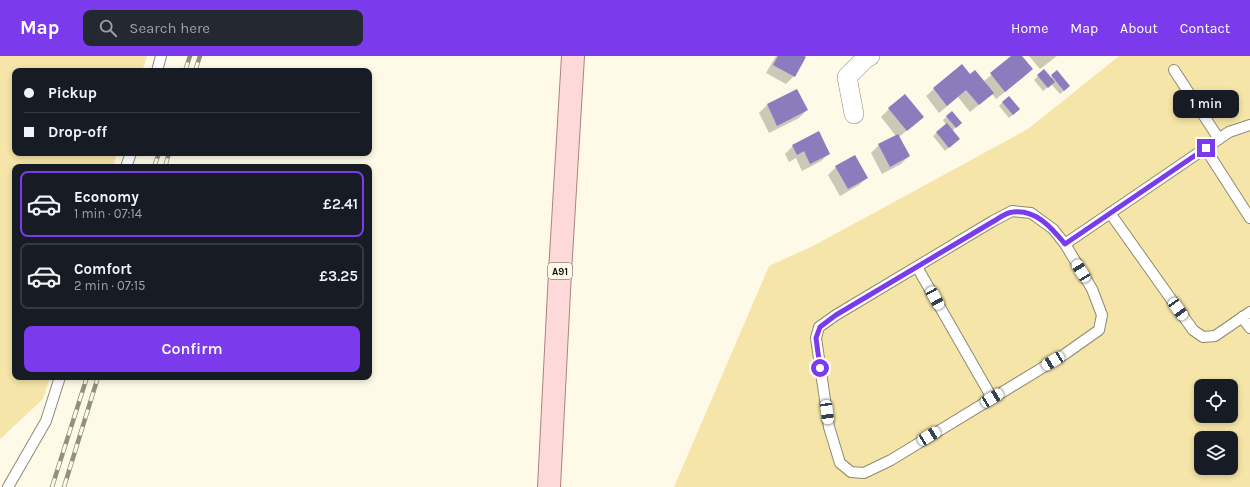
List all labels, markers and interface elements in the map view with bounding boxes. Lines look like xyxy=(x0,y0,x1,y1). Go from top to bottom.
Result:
search box xyxy=(83,10,363,46)
text: Map xyxy=(20,17,59,39)
icon: search xyxy=(97,17,119,39)
text: Search here xyxy=(129,19,210,37)
text: Home xyxy=(1011,20,1048,37)
text: Map xyxy=(1070,20,1098,37)
text: About xyxy=(1120,20,1158,37)
text: Contact xyxy=(1180,20,1230,37)
text: Pickup xyxy=(48,84,97,102)
callout: 1 min xyxy=(1173,90,1239,118)
text: 1 min xyxy=(1190,96,1222,111)
text: Drop-off xyxy=(48,123,107,141)
route end xyxy=(1197,139,1215,157)
icon: car xyxy=(26,186,62,222)
text: Economy xyxy=(74,188,139,206)
text: £2.41 xyxy=(323,195,358,213)
text: 1 min · 07:14 xyxy=(74,206,142,221)
icon: car xyxy=(26,258,62,294)
car xyxy=(1070,258,1092,284)
text: Comfort xyxy=(74,260,132,278)
road number: A91 xyxy=(548,263,572,279)
text: £3.25 xyxy=(319,267,358,285)
text: 2 min · 07:15 xyxy=(74,278,145,293)
car xyxy=(924,285,946,311)
car xyxy=(1166,296,1190,322)
button: Confirm xyxy=(24,326,360,372)
car xyxy=(1040,350,1066,372)
route start xyxy=(811,359,829,377)
map controls xyxy=(1194,379,1238,475)
button: locate xyxy=(1194,379,1238,423)
car xyxy=(979,387,1005,409)
car xyxy=(819,399,835,425)
car xyxy=(916,425,942,447)
button: layers xyxy=(1194,431,1238,475)

